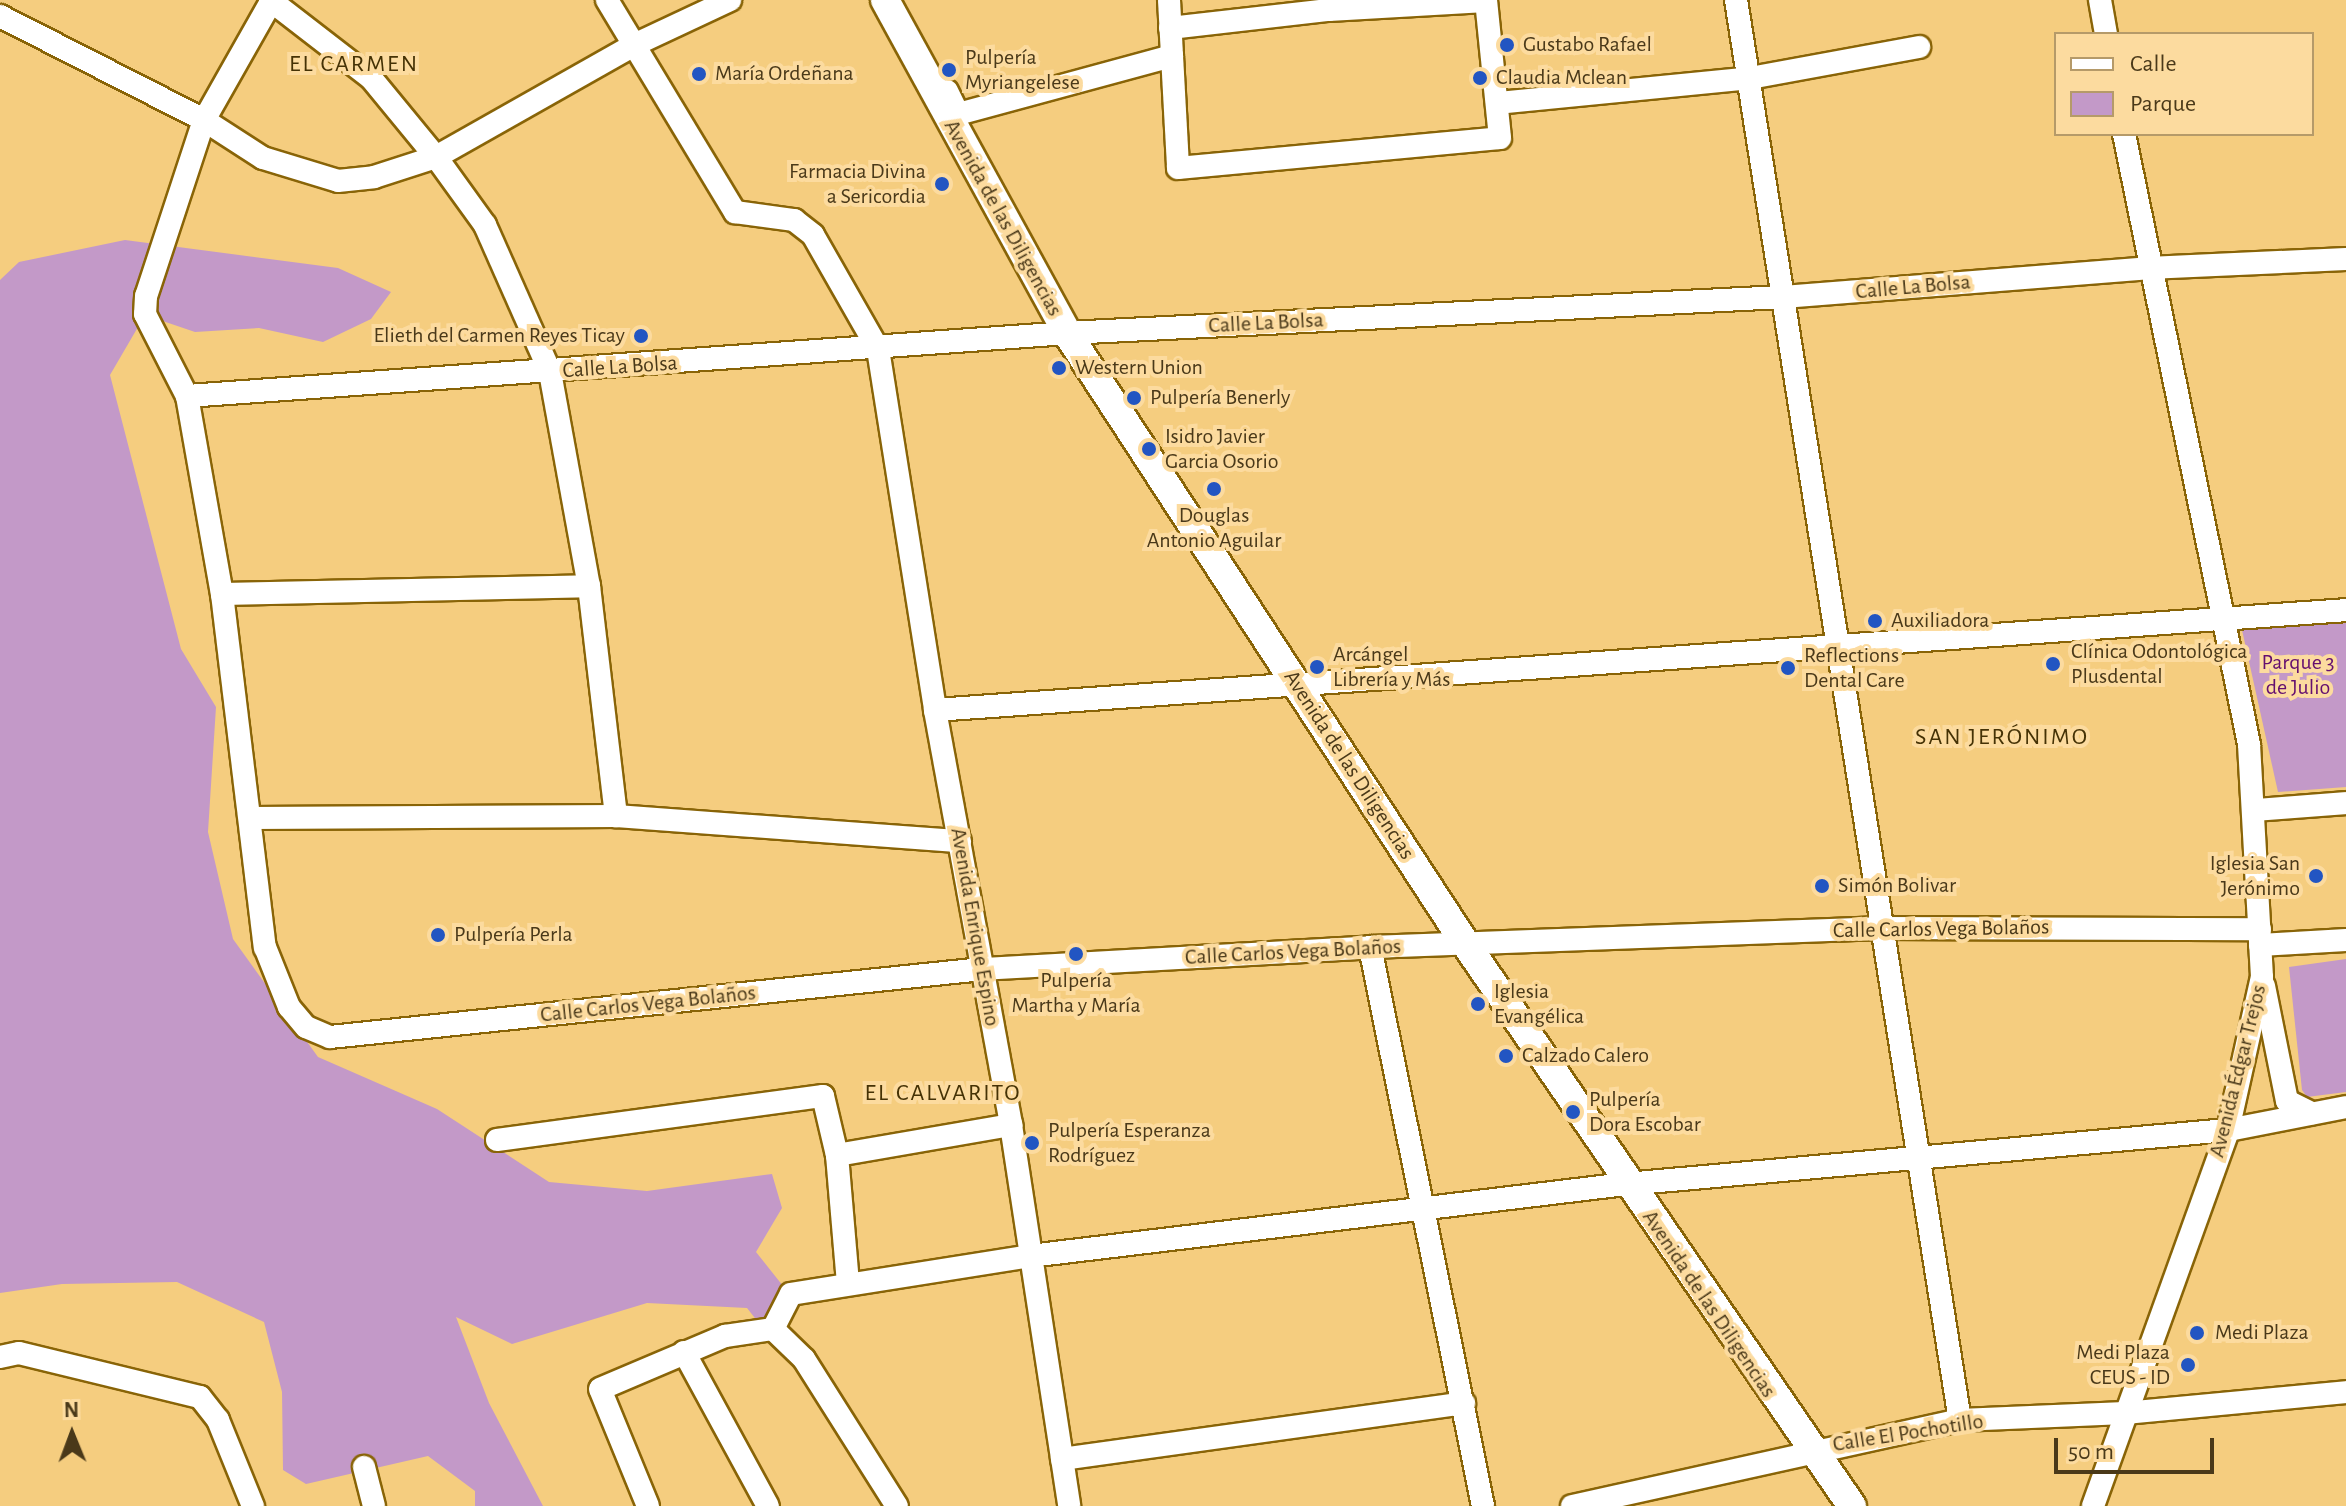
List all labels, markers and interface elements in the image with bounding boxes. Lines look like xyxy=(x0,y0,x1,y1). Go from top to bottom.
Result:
place label: Gustabo Rafael xyxy=(1523,32,1652,58)
legend xyxy=(2054,32,2314,136)
marker: Gustabo Rafael xyxy=(1498,36,1516,54)
place label: Pulpería Myriangelese xyxy=(965,44,1080,96)
district label: EL CARMEN xyxy=(289,51,419,79)
text: Calle xyxy=(2130,52,2177,76)
place label: María Ordeñana xyxy=(715,61,854,87)
marker: Pulpería Myriangelese xyxy=(940,61,958,79)
marker: María Ordeñana xyxy=(690,65,708,83)
place label: Claudia Mclean xyxy=(1496,65,1627,91)
marker: Claudia Mclean xyxy=(1471,69,1489,87)
text: Parque xyxy=(2130,92,2196,116)
street label: Avenida de las Diligencias xyxy=(938,115,1068,321)
place label: Farmacia Divina a Sericordia xyxy=(789,158,926,210)
marker: Farmacia Divina a Sericordia xyxy=(933,175,951,193)
street label: Calle La Bolsa xyxy=(1854,269,1972,305)
street label: Calle La Bolsa xyxy=(1208,307,1324,339)
place label: Elieth del Carmen Reyes Ticay xyxy=(373,323,625,349)
marker: Elieth del Carmen Reyes Ticay xyxy=(632,327,650,345)
street label: Calle La Bolsa xyxy=(562,350,678,384)
place label: Western Union xyxy=(1075,355,1203,381)
marker: Western Union xyxy=(1050,359,1068,377)
place label: Pulpería Benerly xyxy=(1150,385,1291,411)
marker: Pulpería Benerly xyxy=(1125,389,1143,407)
place label: Isidro Javier Garcia Osorio xyxy=(1165,423,1279,474)
marker: Isidro Javier Garcia Osorio xyxy=(1140,440,1158,458)
marker: Douglas Antonio Aguilar xyxy=(1205,480,1223,498)
place label: Douglas Antonio Aguilar xyxy=(1147,502,1281,554)
place label: Auxiliadora xyxy=(1891,608,1989,634)
marker: Auxiliadora xyxy=(1866,612,1884,630)
place label: Clínica Odontológica Plusdental xyxy=(2071,638,2247,690)
place label: Arcángel Librería y Más xyxy=(1333,641,1450,692)
place label: Reflections Dental Care xyxy=(1804,642,1905,694)
park label: Parque 3 de Julio xyxy=(2261,649,2335,700)
marker: Clínica Odontológica Plusdental xyxy=(2042,653,2064,675)
marker: Arcángel Librería y Más xyxy=(1308,658,1326,676)
marker: Reflections Dental Care xyxy=(1779,659,1797,677)
street label: Avenida de las Diligencias xyxy=(1278,665,1420,865)
district label: SAN JERÓNIMO xyxy=(1915,724,2089,752)
street label: Avenida Enrique Espino xyxy=(945,826,1005,1028)
place label: Iglesia San Jerónimo xyxy=(2210,850,2300,902)
marker: Iglesia San Jerónimo xyxy=(2307,867,2325,885)
place label: Simón Bolivar xyxy=(1838,873,1956,899)
marker: Simón Bolivar xyxy=(1813,877,1831,895)
street label: Calle Carlos Vega Bolaños xyxy=(1833,914,2049,944)
place label: Pulpería Perla xyxy=(454,922,573,948)
marker: Pulpería Perla xyxy=(429,926,447,944)
street label: Calle Carlos Vega Bolaños xyxy=(1184,933,1402,971)
marker: Pulpería Martha y María xyxy=(1067,945,1085,963)
place label: Pulpería Martha y María xyxy=(1011,967,1141,1018)
place label: Iglesia Evangélica xyxy=(1494,978,1584,1030)
street label: Calle Carlos Vega Bolaños xyxy=(539,980,757,1028)
street label: Avenida Édgar Trejos xyxy=(2204,982,2272,1160)
marker: Iglesia Evangélica xyxy=(1469,995,1487,1013)
place label: Calzado Calero xyxy=(1522,1043,1649,1069)
marker: Calzado Calero xyxy=(1497,1047,1515,1065)
district label: EL CALVARITO xyxy=(865,1080,1021,1108)
place label: Pulpería Dora Escobar xyxy=(1589,1086,1701,1138)
marker: Pulpería Dora Escobar xyxy=(1564,1103,1582,1121)
place label: Pulpería Esperanza Rodríguez xyxy=(1048,1117,1211,1168)
marker: Pulpería Esperanza Rodríguez xyxy=(1023,1134,1041,1152)
street label: Avenida de las Diligencias xyxy=(1636,1205,1782,1403)
place label: Medi Plaza xyxy=(2215,1320,2309,1346)
marker: Medi Plaza xyxy=(2186,1322,2208,1344)
place label: Medi Plaza CEUS - ID xyxy=(2076,1339,2170,1390)
marker: Medi Plaza CEUS - ID xyxy=(2177,1354,2199,1376)
north arrow xyxy=(32,1394,112,1474)
text: N xyxy=(64,1399,79,1421)
street label: Calle El Pochotillo xyxy=(1831,1408,1985,1458)
scale bar xyxy=(2058,1422,2218,1472)
text: 50 m xyxy=(2068,1440,2114,1464)

